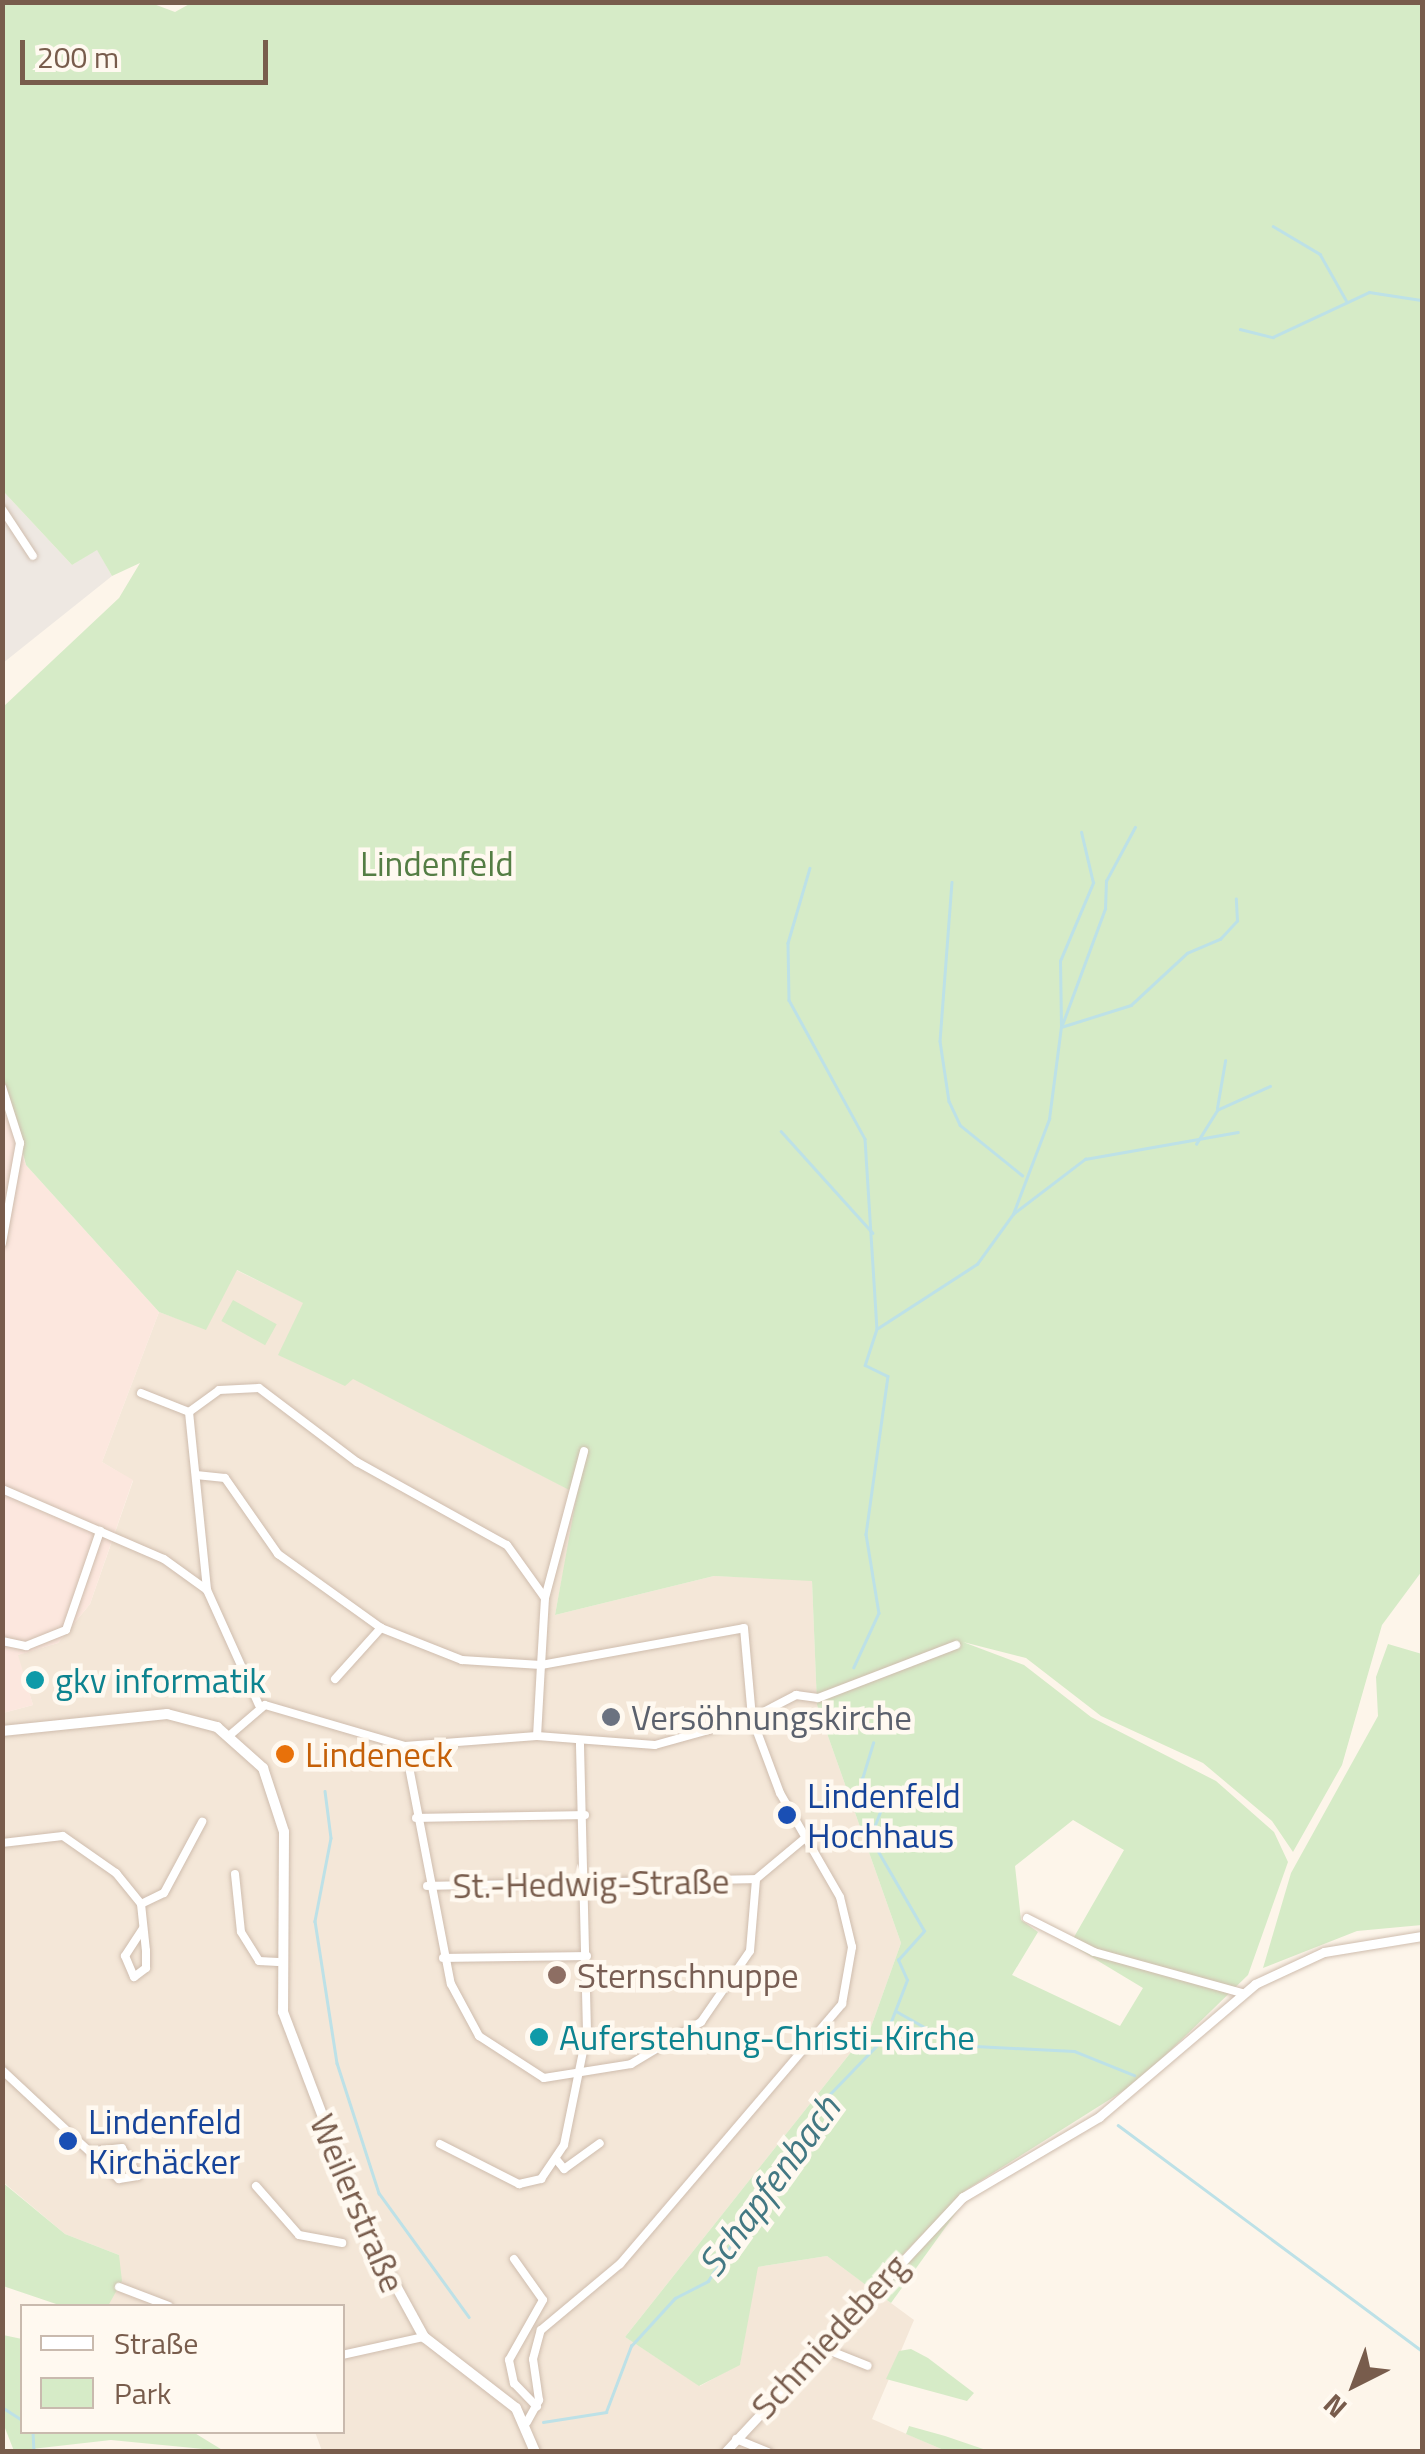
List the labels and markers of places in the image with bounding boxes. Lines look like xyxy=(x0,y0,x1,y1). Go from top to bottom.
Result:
place label: gkv informatik xyxy=(55,1659,266,1701)
marker: gkv informatik xyxy=(24,1669,46,1691)
place label: Versöhnungskirche xyxy=(631,1696,912,1738)
marker: Versöhnungskirche xyxy=(600,1706,622,1728)
place label: Lindeneck xyxy=(305,1733,453,1775)
marker: Lindeneck xyxy=(274,1743,296,1765)
place label: Lindenfeld Hochhaus xyxy=(807,1774,961,1856)
marker: Lindenfeld Hochhaus xyxy=(776,1804,798,1826)
place label: Sternschnuppe xyxy=(577,1954,799,1996)
marker: Sternschnuppe xyxy=(546,1964,568,1986)
place label: Auferstehung-Christi-Kirche xyxy=(559,2016,975,2058)
marker: Auferstehung-Christi-Kirche xyxy=(528,2026,550,2048)
place label: Lindenfeld Kirchäcker xyxy=(88,2100,242,2182)
marker: Lindenfeld Kirchäcker xyxy=(57,2130,79,2152)

